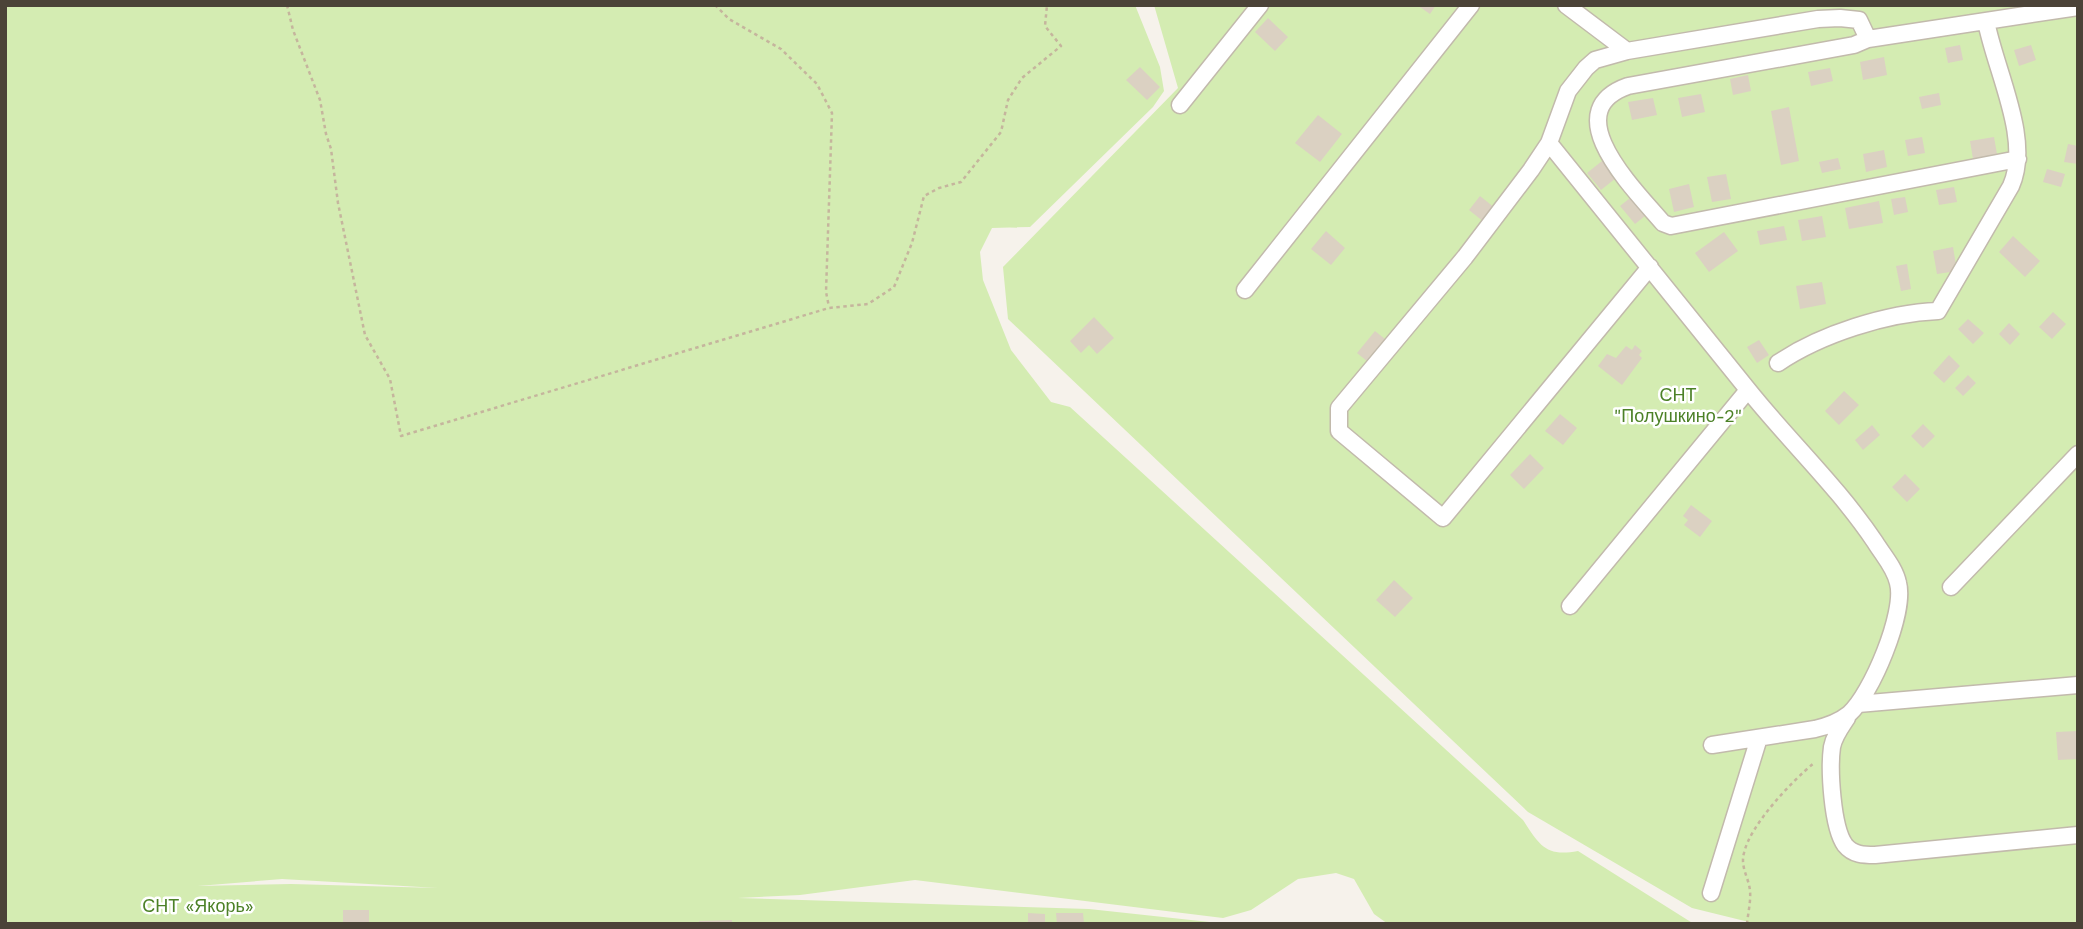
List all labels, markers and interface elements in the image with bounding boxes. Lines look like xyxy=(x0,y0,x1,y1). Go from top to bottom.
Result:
park label: СНТ "Полушкино-2" xyxy=(1614,384,1742,426)
park label: СНТ «Якорь» xyxy=(142,895,254,916)

